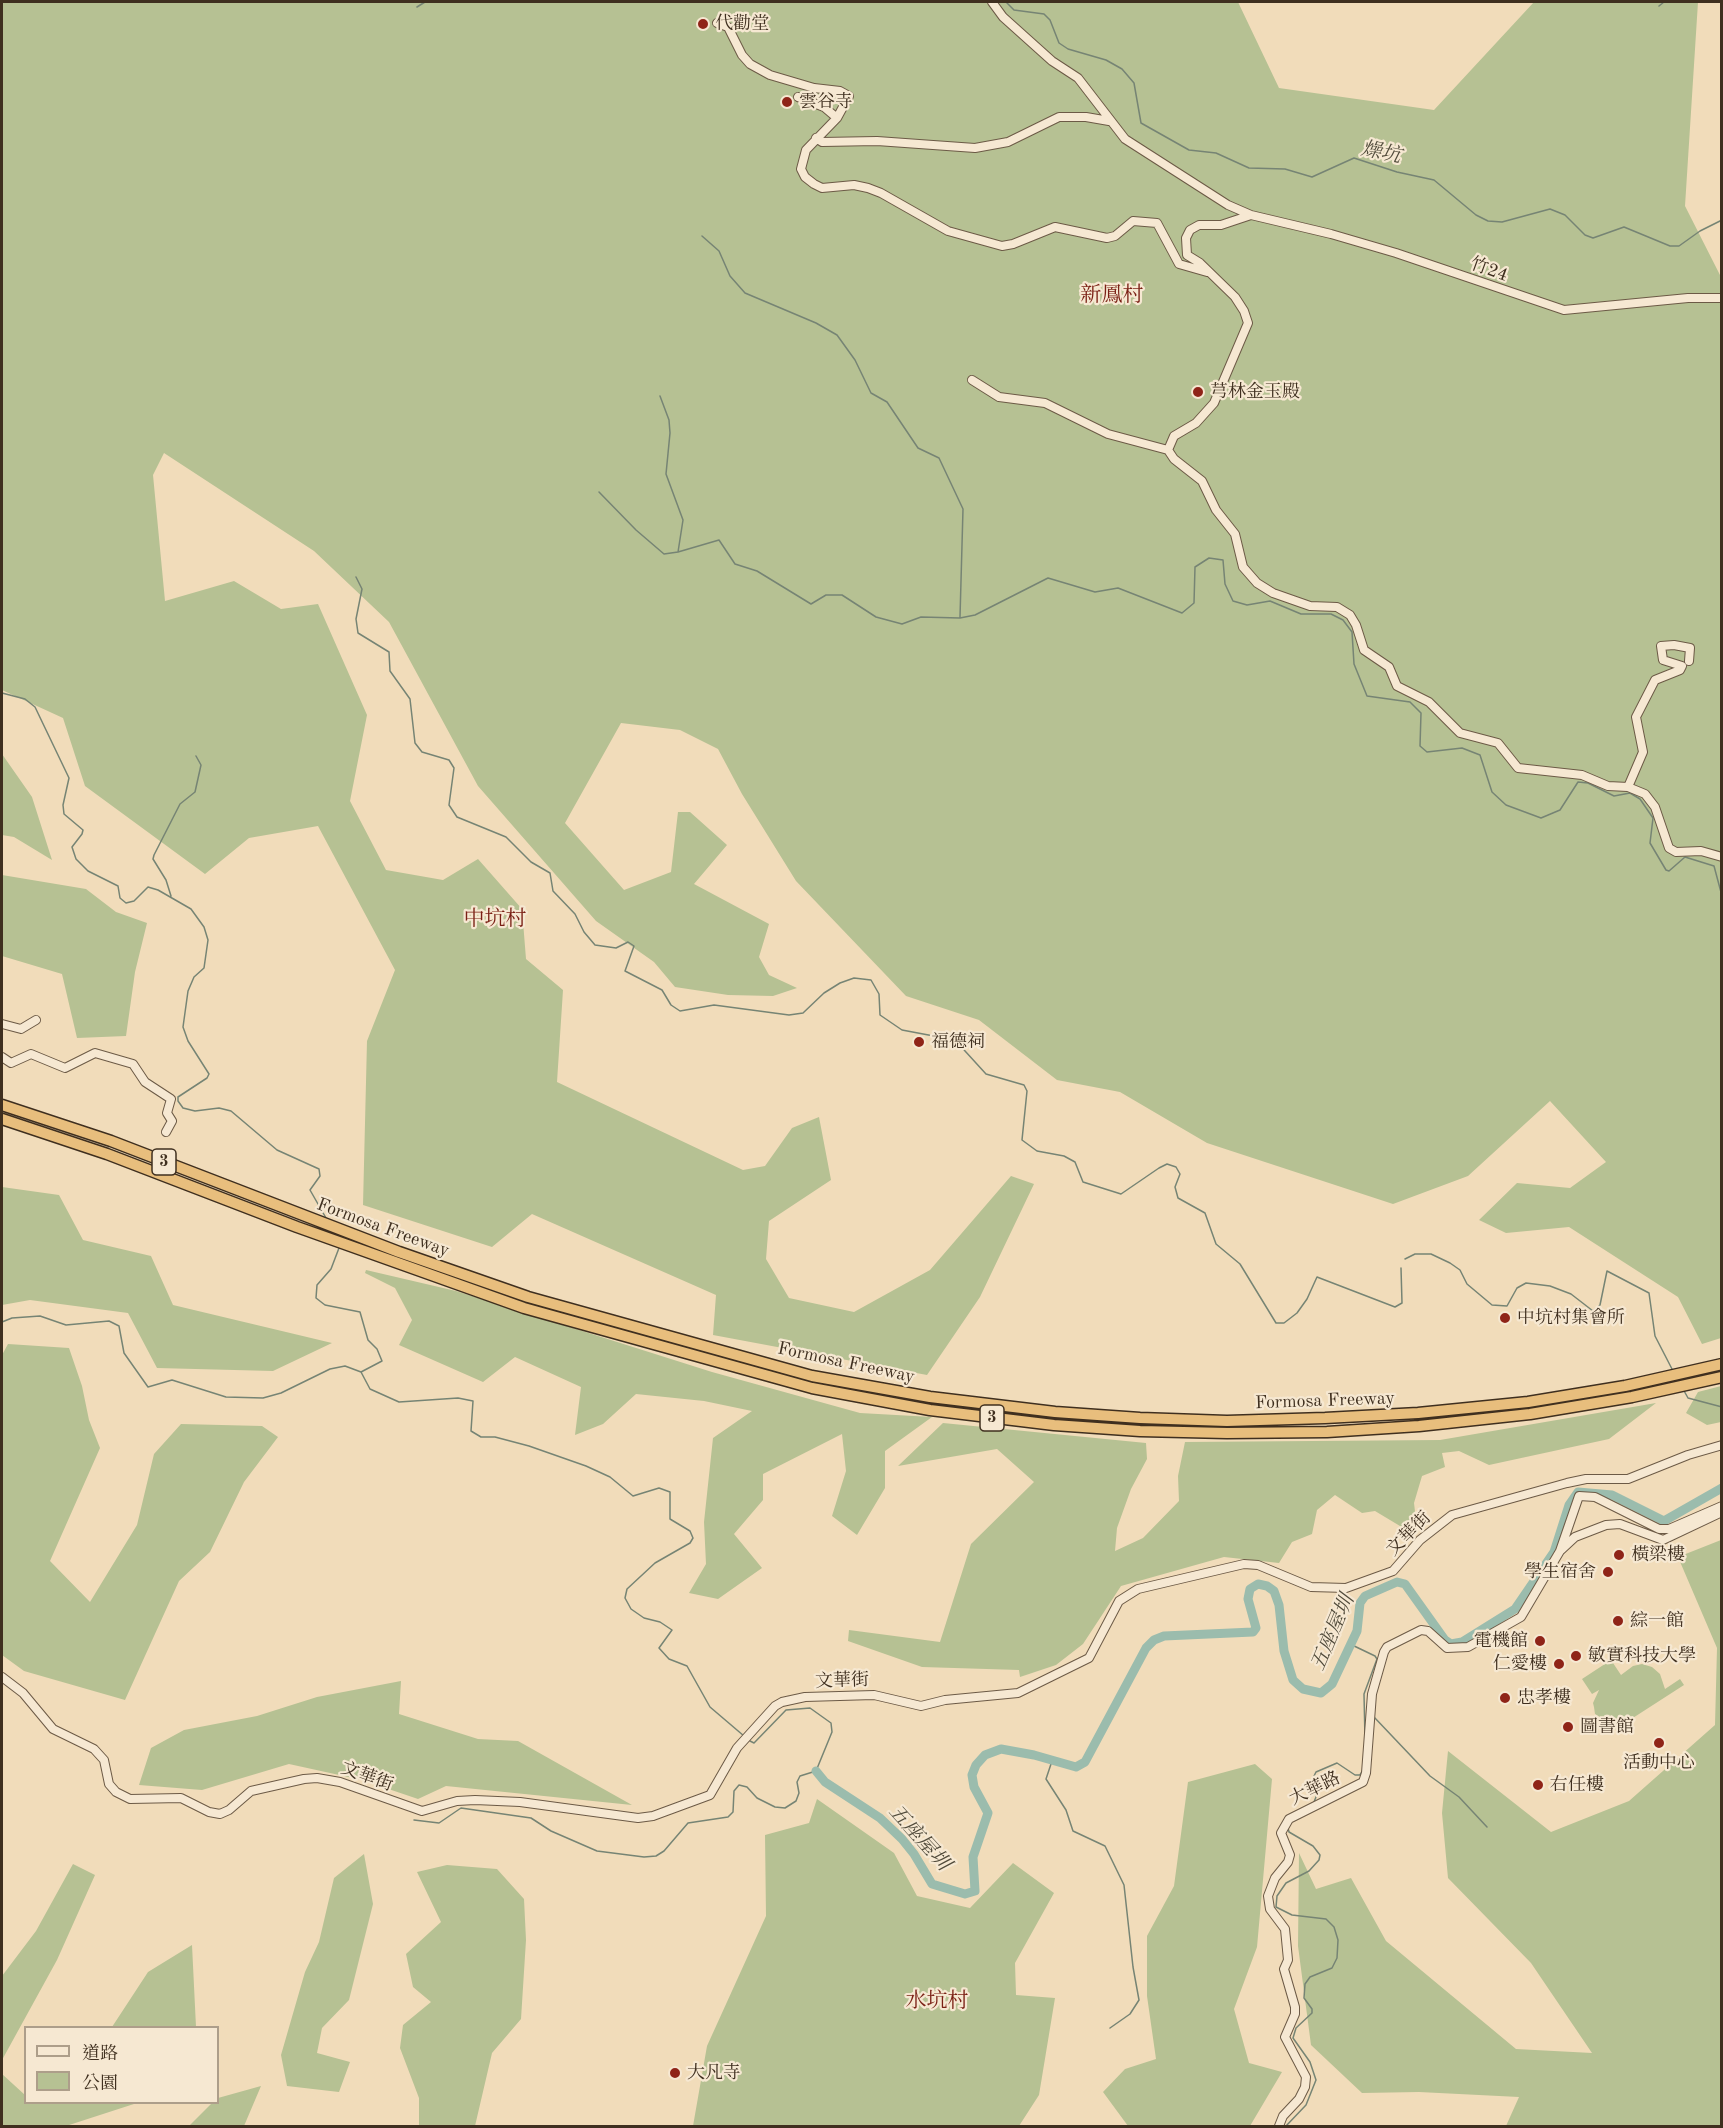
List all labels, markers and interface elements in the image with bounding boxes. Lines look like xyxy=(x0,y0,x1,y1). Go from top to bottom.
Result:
place label: 代勸堂 xyxy=(715,13,769,35)
marker: 代勸堂 xyxy=(696,17,710,31)
place label: 雲谷寺 xyxy=(799,91,853,113)
marker: 雲谷寺 xyxy=(780,95,794,109)
water label: 燥坑 xyxy=(1359,137,1403,169)
street label: 竹24 xyxy=(1467,253,1511,287)
district label: 新鳳村 xyxy=(1081,282,1143,308)
place label: 芎林金玉殿 xyxy=(1210,381,1300,403)
marker: 芎林金玉殿 xyxy=(1191,385,1205,399)
district label: 中坑村 xyxy=(464,906,526,932)
place label: 福德祠 xyxy=(931,1031,985,1053)
marker: 福德祠 xyxy=(912,1035,926,1049)
road number: 3 xyxy=(152,1149,176,1175)
street label: Formosa Freeway xyxy=(314,1194,452,1262)
place label: 中坑村集會所 xyxy=(1517,1307,1625,1329)
marker: 中坑村集會所 xyxy=(1498,1311,1512,1325)
street label: Formosa Freeway xyxy=(775,1338,917,1388)
street label: Formosa Freeway xyxy=(1255,1388,1395,1414)
road number: 3 xyxy=(980,1405,1004,1431)
street label: 文華街 xyxy=(1382,1507,1436,1561)
place label: 橫梁樓 xyxy=(1631,1544,1685,1566)
marker: 橫梁樓 xyxy=(1612,1548,1626,1562)
place label: 學生宿舍 xyxy=(1524,1561,1596,1583)
marker: 學生宿舍 xyxy=(1601,1565,1615,1579)
water label: 五座屋圳 xyxy=(1306,1591,1360,1675)
place label: 綜一館 xyxy=(1630,1610,1684,1632)
marker: 綜一館 xyxy=(1611,1614,1625,1628)
place label: 電機館 xyxy=(1474,1630,1528,1652)
marker: 電機館 xyxy=(1533,1634,1547,1648)
place label: 敏實科技大學 xyxy=(1588,1645,1696,1667)
marker: 敏實科技大學 xyxy=(1569,1649,1583,1663)
place label: 仁愛樓 xyxy=(1493,1653,1547,1675)
marker: 仁愛樓 xyxy=(1552,1657,1566,1671)
street label: 文華街 xyxy=(815,1669,869,1693)
place label: 忠孝樓 xyxy=(1517,1687,1571,1709)
marker: 忠孝樓 xyxy=(1498,1691,1512,1705)
place label: 圖書館 xyxy=(1580,1716,1634,1738)
marker: 圖書館 xyxy=(1561,1720,1575,1734)
marker: 活動中心 xyxy=(1652,1736,1666,1750)
place label: 活動中心 xyxy=(1623,1752,1695,1774)
street label: 文華街 xyxy=(338,1758,396,1796)
street label: 大華路 xyxy=(1286,1767,1344,1811)
place label: 右任樓 xyxy=(1550,1774,1604,1796)
marker: 右任樓 xyxy=(1531,1778,1545,1792)
water label: 五座屋圳 xyxy=(883,1800,955,1876)
district label: 水坑村 xyxy=(906,1988,968,2014)
legend xyxy=(24,2026,219,2104)
text: 道路 xyxy=(82,2045,118,2063)
place label: 大凡寺 xyxy=(687,2062,741,2084)
marker: 大凡寺 xyxy=(668,2066,682,2080)
text: 公園 xyxy=(82,2075,118,2093)

